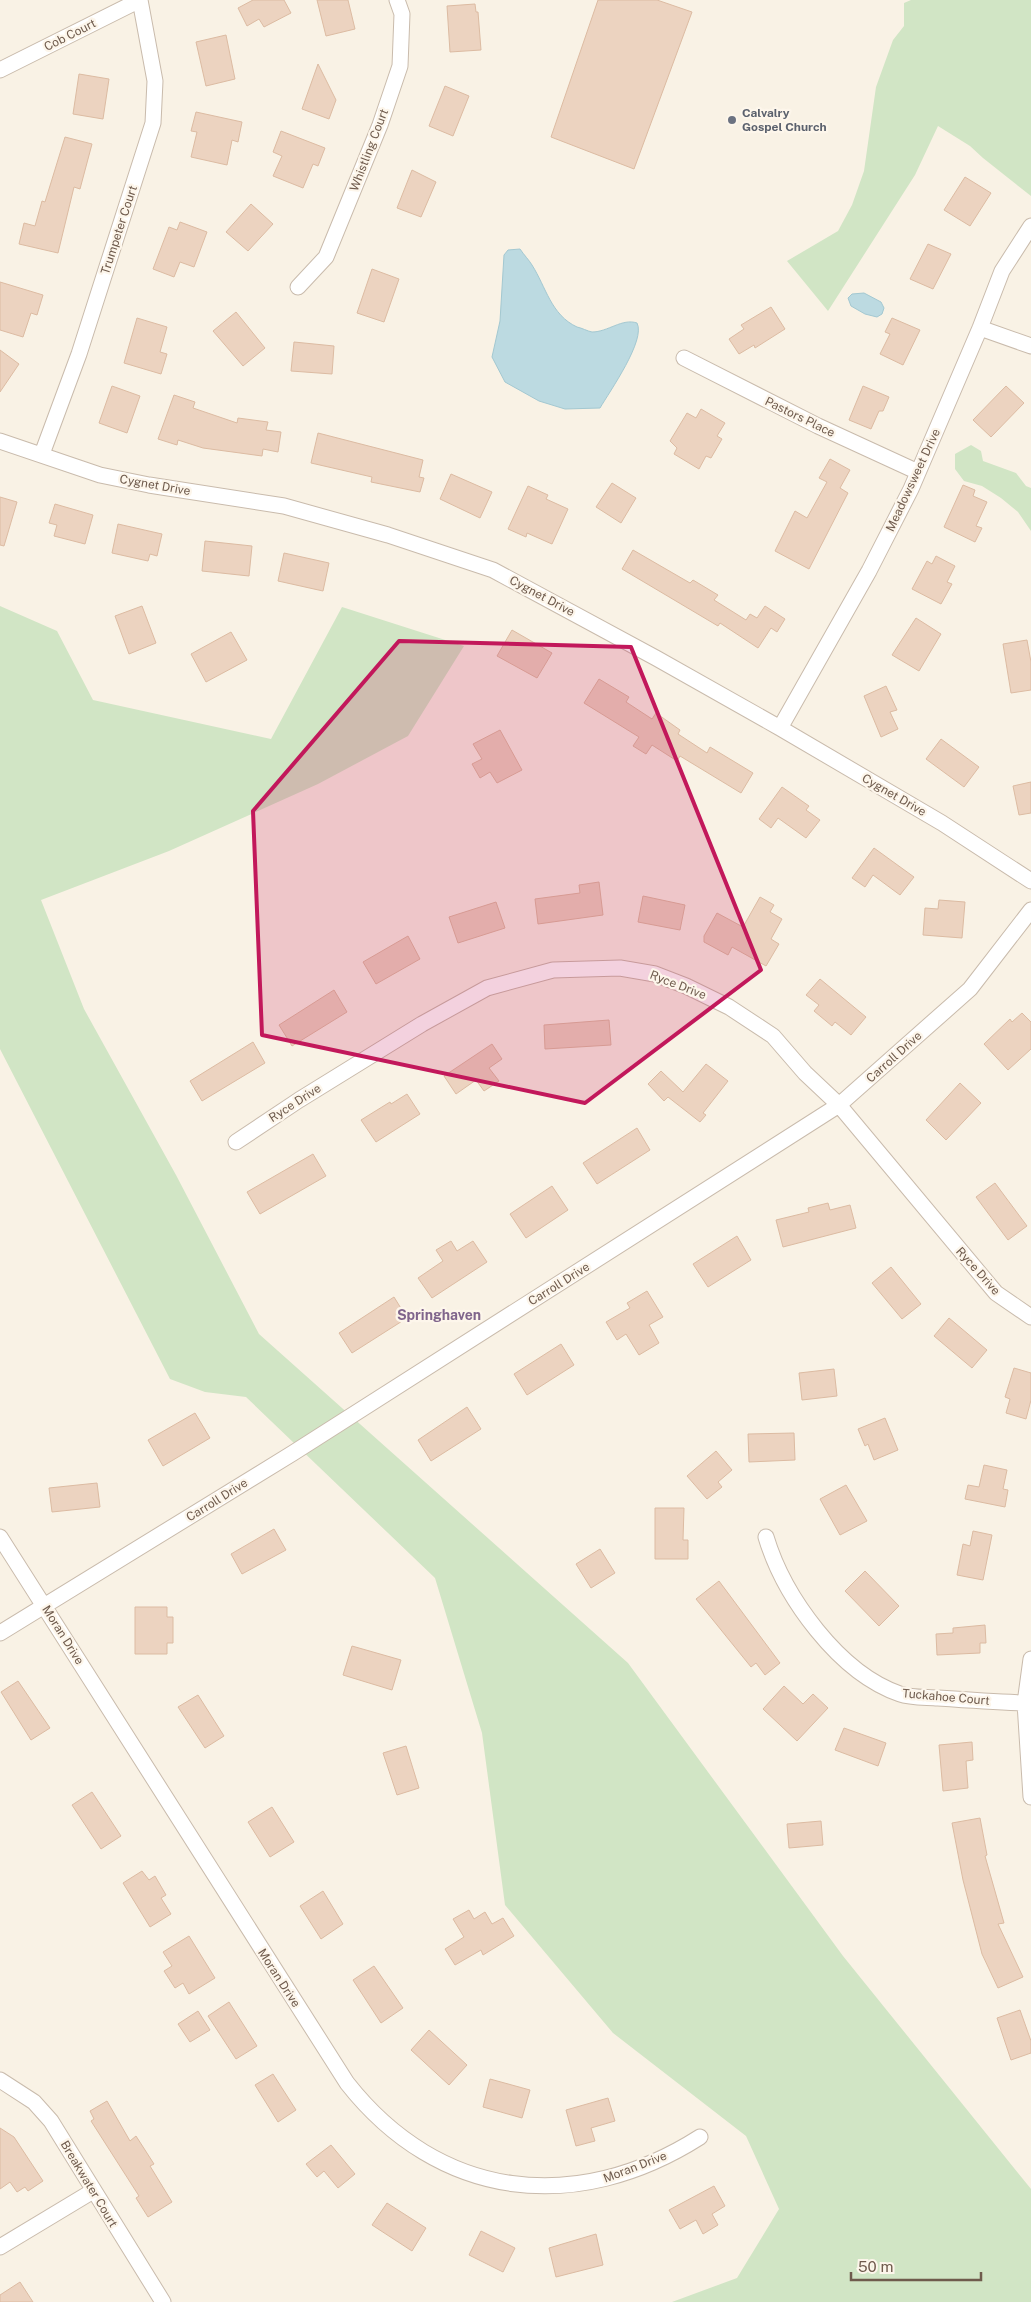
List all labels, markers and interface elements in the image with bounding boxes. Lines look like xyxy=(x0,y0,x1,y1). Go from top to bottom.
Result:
street label: Cob Court xyxy=(42,16,99,54)
place label: Calvalry Gospel Church xyxy=(742,106,827,134)
street label: Whistling Court xyxy=(347,107,391,193)
marker: Calvalry Gospel Church xyxy=(726,114,738,126)
street label: Trumpeter Court xyxy=(98,183,140,276)
street label: Pastors Place xyxy=(763,394,837,440)
street label: Meadowsweet Drive xyxy=(883,426,943,534)
street label: Cygnet Drive xyxy=(118,472,192,498)
street label: Cygnet Drive xyxy=(507,573,577,619)
street label: Cygnet Drive xyxy=(859,771,929,819)
street label: Ryce Drive xyxy=(648,968,708,1002)
street label: Carroll Drive xyxy=(863,1028,925,1085)
street label: Ryce Drive xyxy=(266,1081,324,1125)
street label: Ryce Drive xyxy=(953,1244,1003,1298)
street label: Carroll Drive xyxy=(526,1260,592,1308)
district label: Springhaven xyxy=(397,1307,481,1323)
street label: Carroll Drive xyxy=(184,1476,250,1524)
street label: Moran Drive xyxy=(39,1603,87,1667)
street label: Tuckahoe Court xyxy=(902,1686,991,1708)
street label: Moran Drive xyxy=(255,1946,303,2010)
street label: Breakwater Court xyxy=(58,2138,121,2230)
street label: Moran Drive xyxy=(601,2148,669,2186)
scale bar xyxy=(851,2250,981,2282)
text: 50 m xyxy=(858,2258,893,2275)

